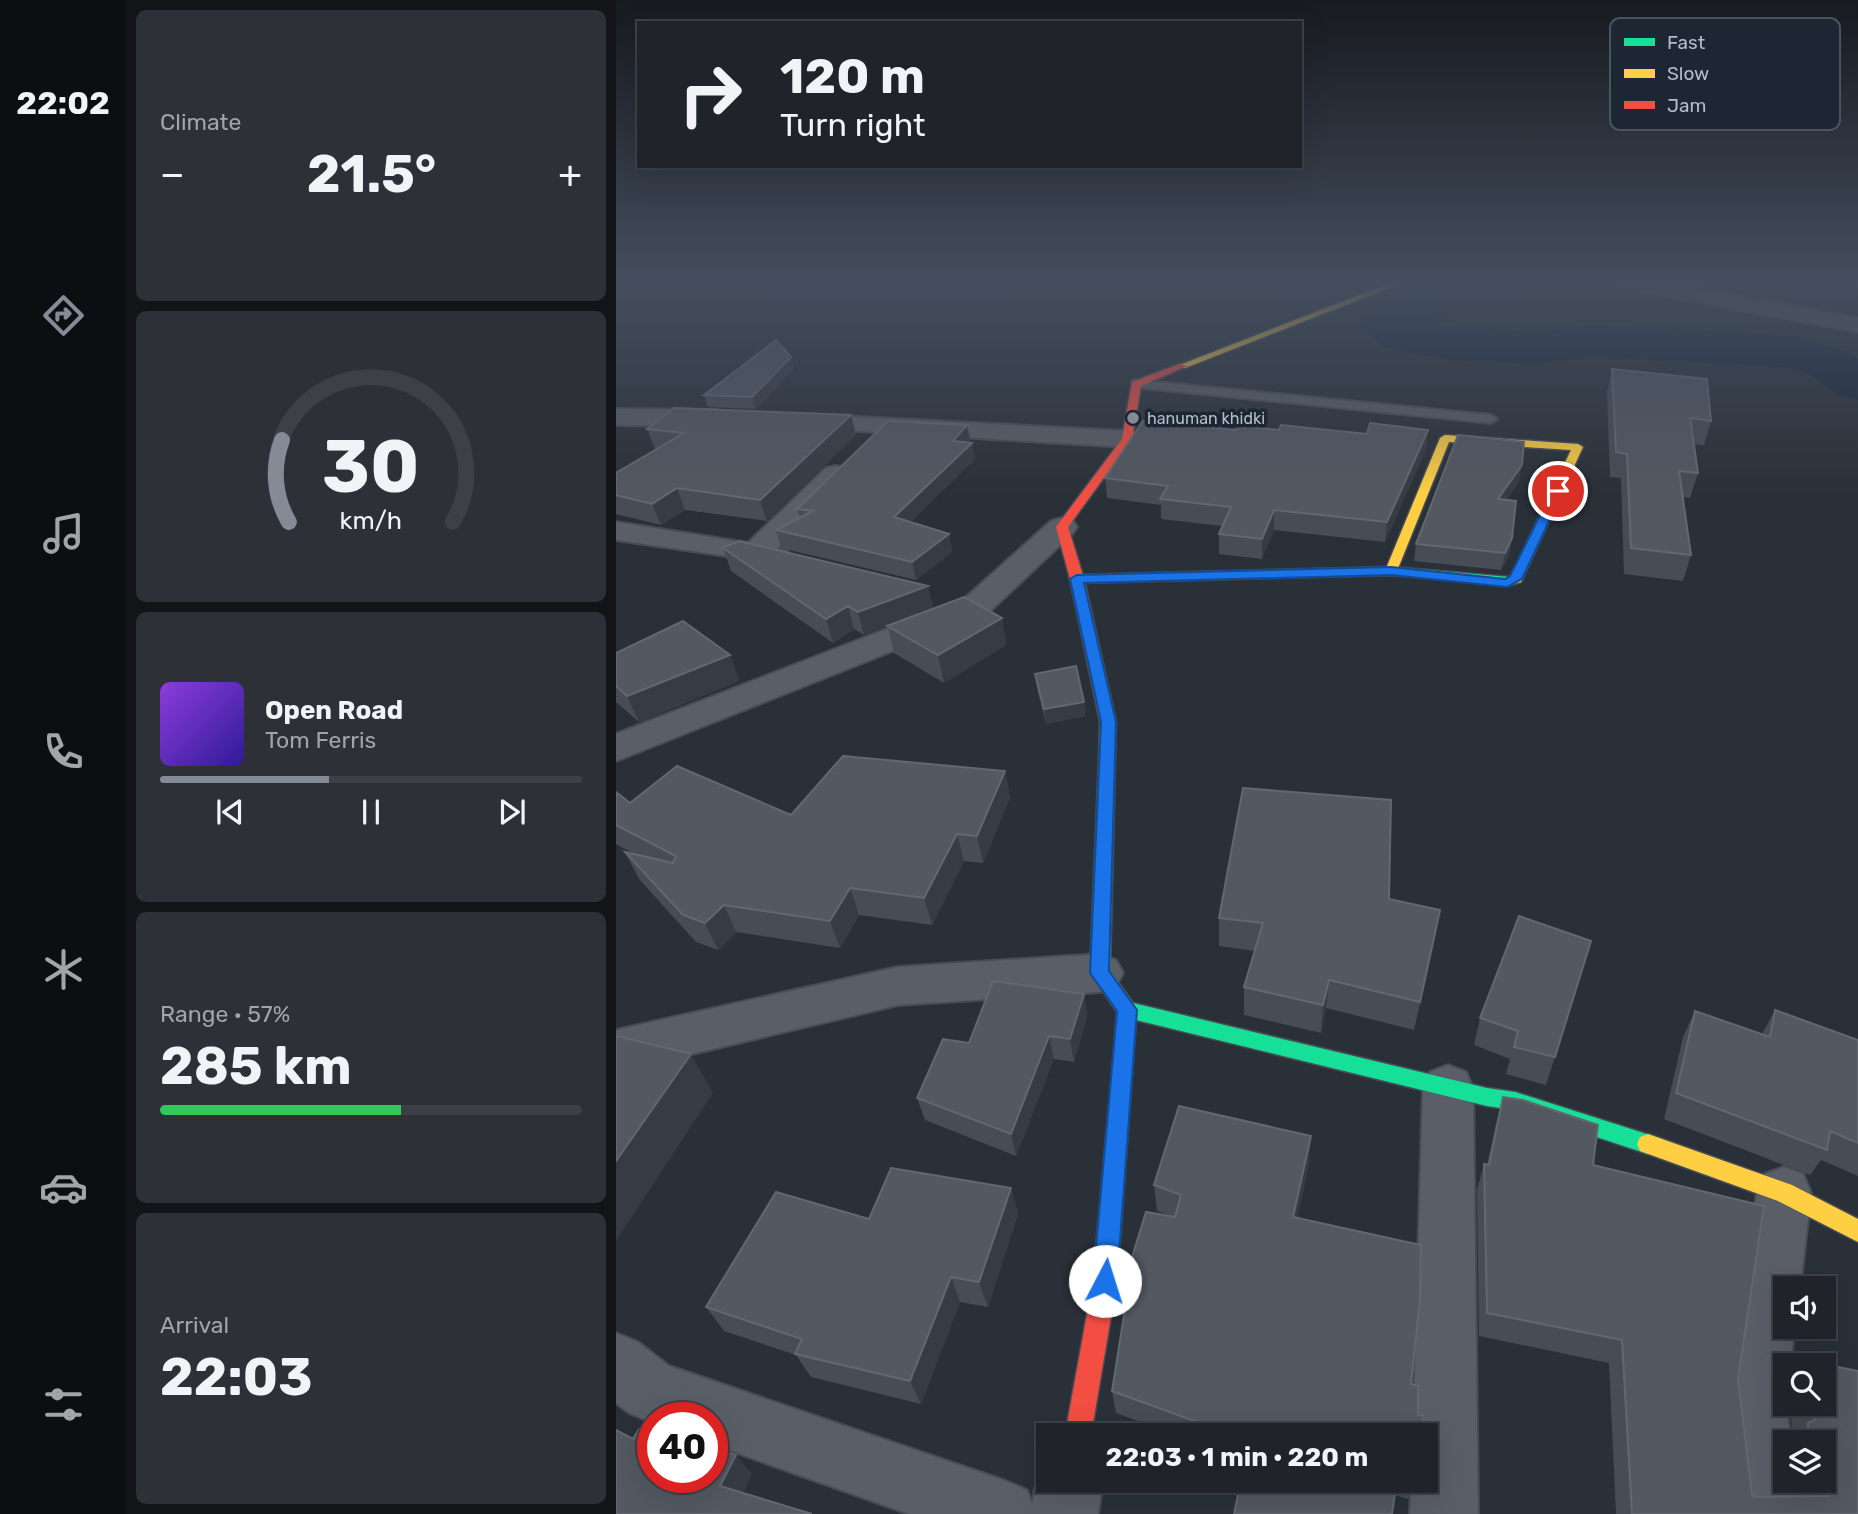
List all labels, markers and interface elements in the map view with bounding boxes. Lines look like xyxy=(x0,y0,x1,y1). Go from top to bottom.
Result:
legend xyxy=(1610,18,1840,130)
text: Fast xyxy=(1667,31,1706,54)
text: 120 m xyxy=(780,47,925,105)
icon: right xyxy=(665,49,756,140)
text: Slow xyxy=(1667,62,1709,85)
text: 22:02 xyxy=(16,84,110,122)
text: Jam xyxy=(1667,94,1706,117)
text: Turn right xyxy=(780,106,925,144)
text: Climate xyxy=(160,108,241,136)
text: 21.5° xyxy=(307,143,436,205)
text: − xyxy=(160,151,185,197)
text: + xyxy=(558,151,582,197)
icon: directions xyxy=(39,291,88,340)
place label: hanuman khidki xyxy=(1147,409,1265,428)
marker: hanuman khidki xyxy=(1125,410,1141,426)
text: 30 xyxy=(322,425,420,511)
pin xyxy=(1528,461,1588,521)
icon: arrive xyxy=(1539,472,1577,510)
text: km/h xyxy=(340,506,402,535)
icon: music xyxy=(39,509,88,558)
text: Open Road xyxy=(265,695,403,726)
text: Tom Ferris xyxy=(265,726,376,754)
icon: phone xyxy=(39,727,88,776)
icon: previous xyxy=(211,793,249,831)
icon: pause xyxy=(352,793,390,831)
icon: next xyxy=(493,793,531,831)
icon: climate xyxy=(39,945,88,994)
text: Range · 57% xyxy=(160,1000,290,1028)
text: 285 km xyxy=(160,1035,352,1097)
icon: car xyxy=(39,1163,88,1212)
position arrow xyxy=(1068,1244,1142,1318)
map controls xyxy=(1773,1276,1836,1493)
button: sound xyxy=(1773,1276,1836,1339)
text: Arrival xyxy=(160,1311,229,1339)
text: 22:03 xyxy=(160,1346,312,1408)
button: search xyxy=(1773,1353,1836,1416)
icon: filters xyxy=(39,1380,88,1429)
speed limit sign: 40 xyxy=(637,1402,728,1493)
button: layers xyxy=(1773,1430,1836,1493)
text: 22:03 · 1 min · 220 m xyxy=(1106,1442,1368,1473)

